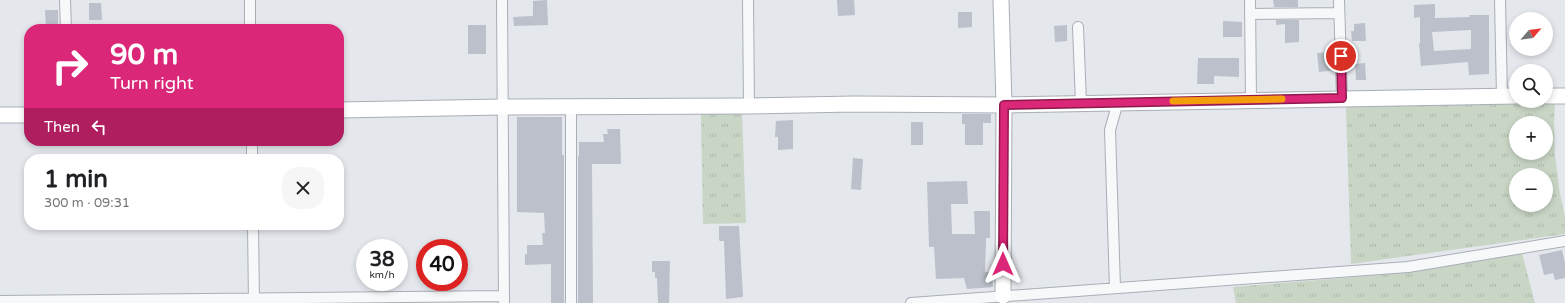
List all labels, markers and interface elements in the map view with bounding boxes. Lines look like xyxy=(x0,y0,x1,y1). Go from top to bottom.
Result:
north arrow xyxy=(1509,12,1553,56)
map controls xyxy=(1509,12,1553,212)
text: 90 m xyxy=(110,38,178,72)
pin xyxy=(1324,39,1358,73)
icon: right xyxy=(44,40,96,92)
icon: arrive xyxy=(1330,45,1352,67)
button: search xyxy=(1509,64,1553,108)
text: Turn right xyxy=(110,72,194,94)
icon: left xyxy=(88,116,110,138)
button: + xyxy=(1509,116,1553,160)
text: Then xyxy=(44,118,80,136)
text: 1 min xyxy=(44,165,108,194)
button: close xyxy=(282,167,324,209)
button: − xyxy=(1509,168,1553,212)
text: 300 m · 09:31 xyxy=(44,195,130,211)
speed limit sign: 40 xyxy=(416,239,468,291)
position arrow xyxy=(982,243,1024,285)
text: 38 xyxy=(369,248,395,272)
text: km/h xyxy=(369,269,395,281)

